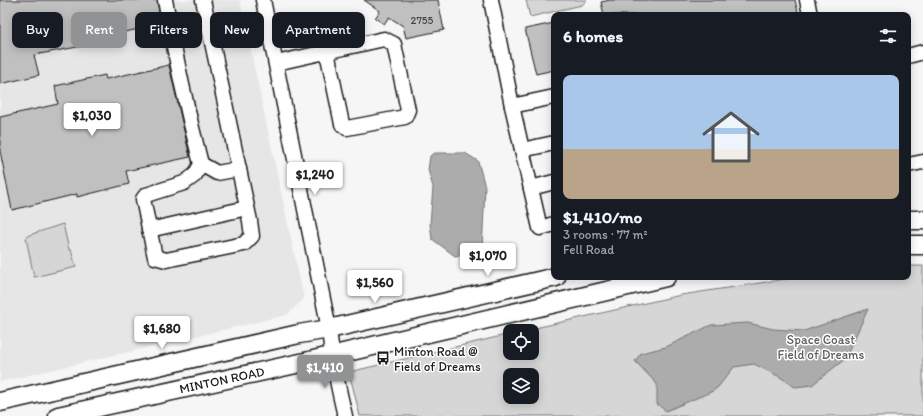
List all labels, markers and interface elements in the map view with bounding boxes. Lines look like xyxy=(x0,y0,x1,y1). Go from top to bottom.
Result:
chip: Buy xyxy=(12,12,63,48)
chip: Rent xyxy=(71,12,127,48)
chip: Filters xyxy=(135,12,202,48)
chip: New xyxy=(210,12,264,48)
chip: Apartment xyxy=(272,12,365,48)
house number: 2755 xyxy=(411,14,434,27)
icon: filters xyxy=(877,25,899,47)
text: 6 homes xyxy=(563,26,623,46)
icon: home xyxy=(695,101,767,173)
pin: $1,030 xyxy=(59,103,125,137)
text: $1,030 xyxy=(73,108,111,123)
pin: $1,240 xyxy=(282,162,348,196)
text: $1,240 xyxy=(296,167,334,182)
text: $1,410/mo xyxy=(563,207,642,227)
text: 3 rooms · 77 m² xyxy=(563,227,648,242)
text: Fell Road xyxy=(563,242,614,257)
pin: $1,070 xyxy=(455,243,521,277)
text: $1,070 xyxy=(469,248,507,263)
pin: $1,560 xyxy=(342,270,408,304)
text: $1,560 xyxy=(356,275,394,290)
pin: $1,680 xyxy=(129,316,195,350)
text: $1,680 xyxy=(143,321,181,336)
map controls xyxy=(503,324,539,404)
button: locate xyxy=(503,324,539,360)
park label: Space Coast Field of Dreams xyxy=(778,332,865,362)
place label: Minton Road @ Field of Dreams xyxy=(394,344,481,374)
bus stop icon: Minton Road @ Field of Dreams xyxy=(375,350,391,366)
pin: $1,410 xyxy=(292,355,358,389)
text: $1,410 xyxy=(306,360,344,375)
street label: MINTON ROAD xyxy=(178,364,266,396)
button: layers xyxy=(503,368,539,404)

